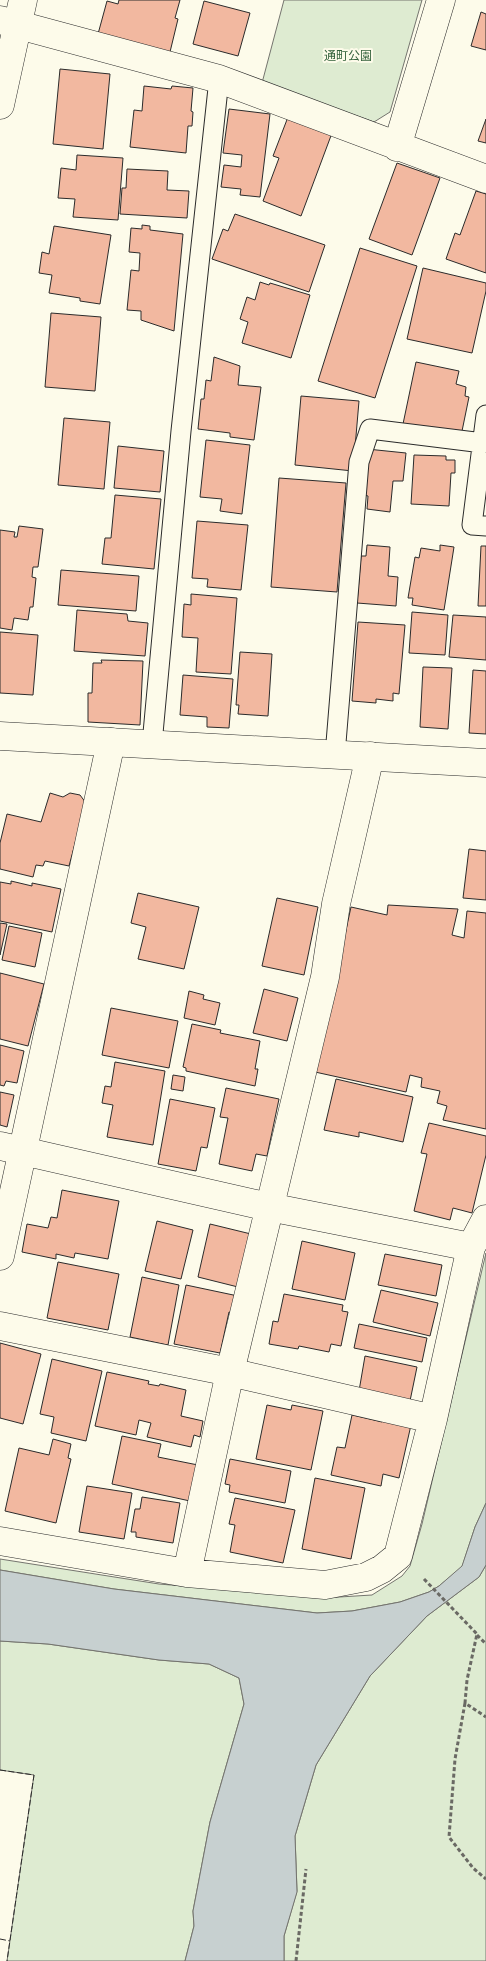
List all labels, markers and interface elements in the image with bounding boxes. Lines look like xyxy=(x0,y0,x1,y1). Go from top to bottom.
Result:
park label: 通町公園 xyxy=(324,47,372,64)

